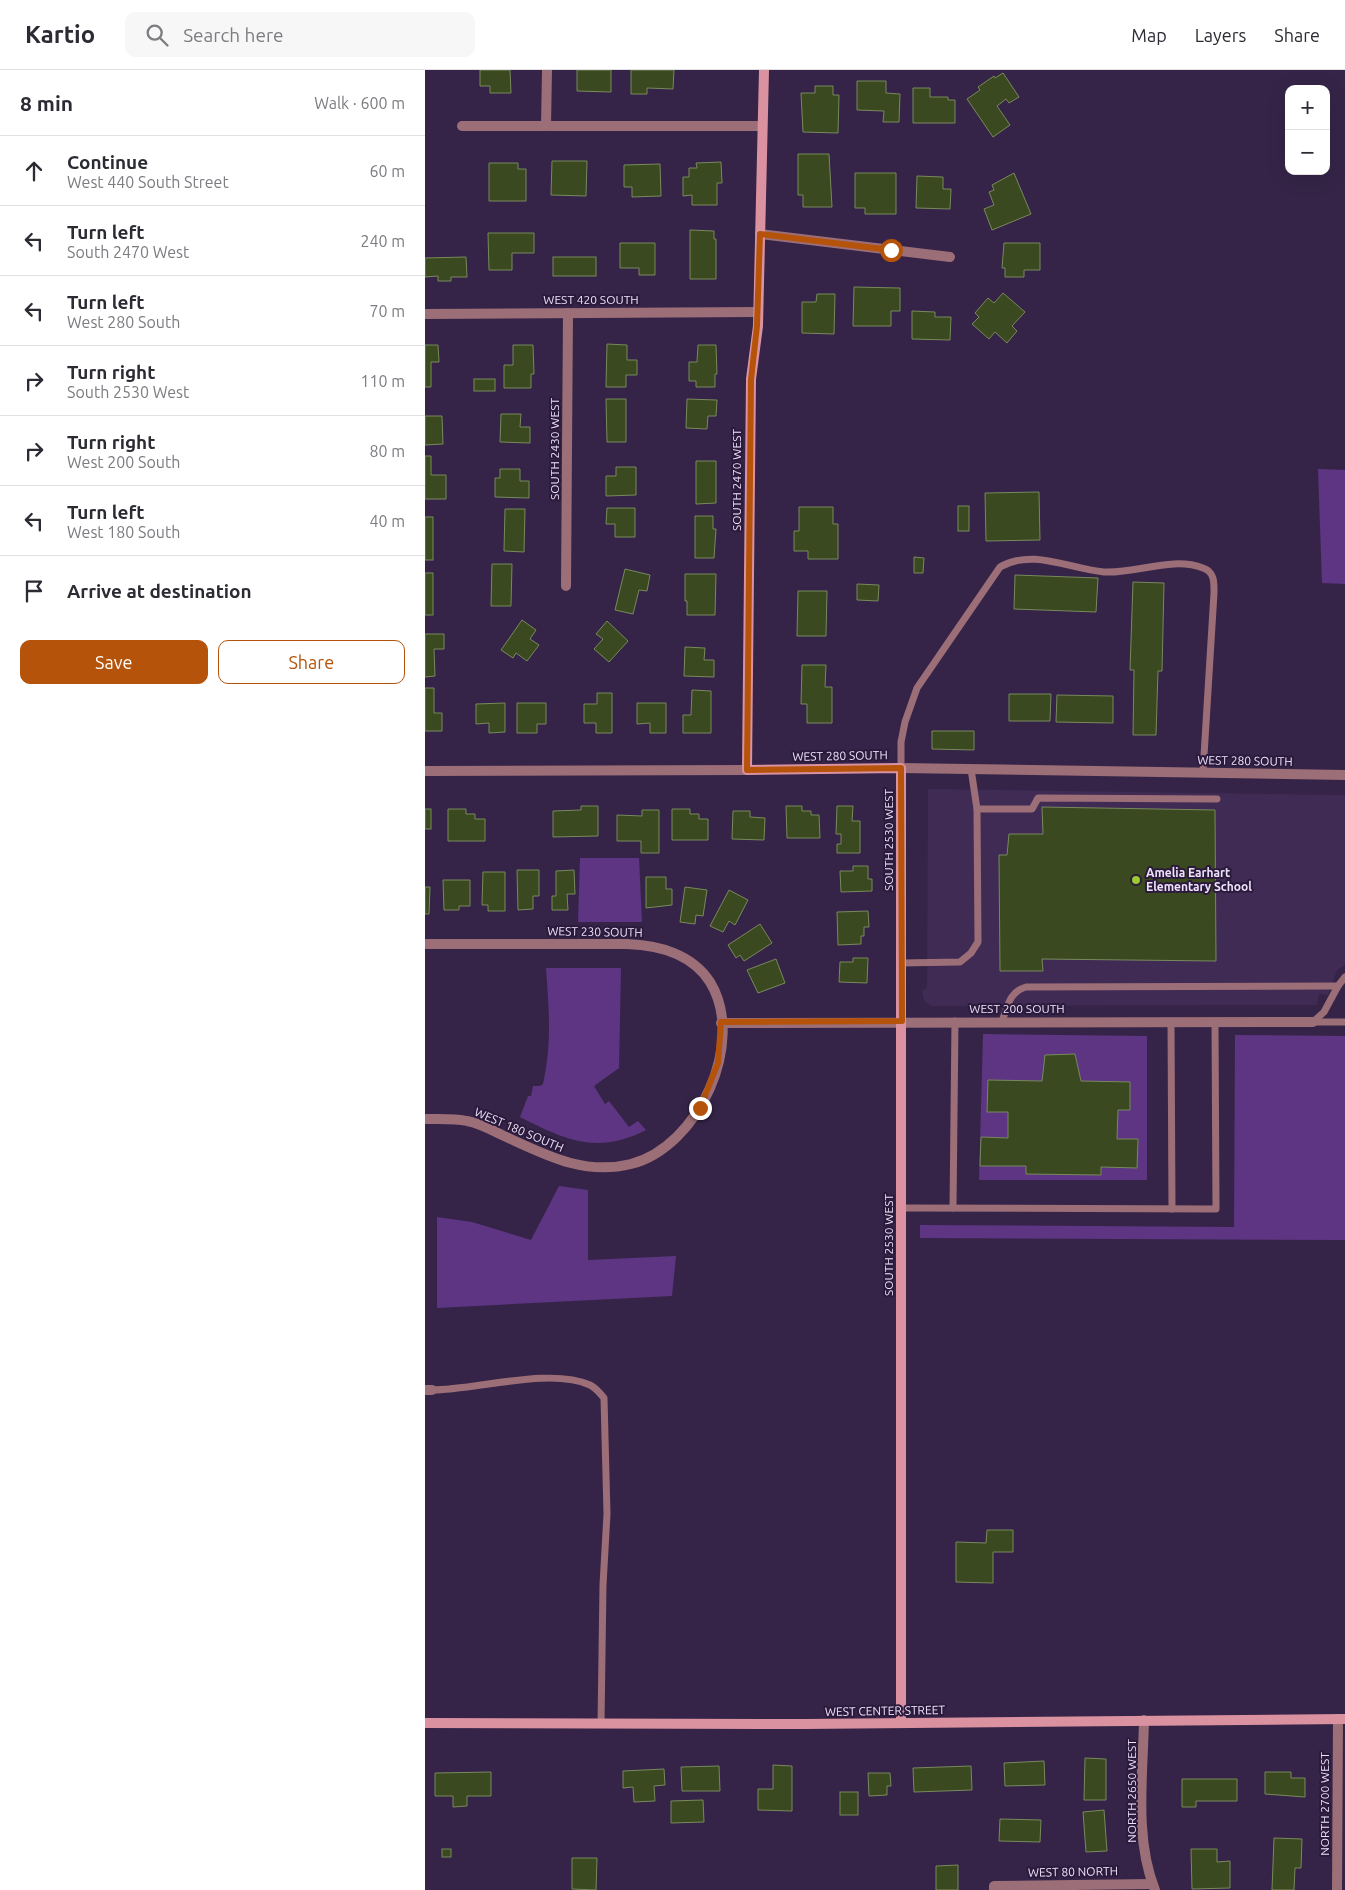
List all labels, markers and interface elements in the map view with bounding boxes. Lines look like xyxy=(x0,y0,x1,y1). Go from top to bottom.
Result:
search box xyxy=(125,12,475,57)
text: Kartio xyxy=(25,21,95,48)
icon: search xyxy=(143,21,171,49)
text: Search here xyxy=(183,24,284,46)
text: Map xyxy=(1131,25,1167,45)
text: Layers xyxy=(1195,25,1246,45)
text: Share xyxy=(1274,25,1320,45)
map controls xyxy=(1285,85,1330,175)
button: + xyxy=(1285,85,1330,130)
text: 8 min xyxy=(20,91,73,115)
text: Walk · 600 m xyxy=(314,94,405,112)
button: − xyxy=(1285,130,1330,175)
text: Continue xyxy=(67,151,148,173)
icon: ahead xyxy=(20,157,48,185)
text: 60 m xyxy=(369,162,405,180)
text: West 440 South Street xyxy=(67,173,229,191)
text: Turn left xyxy=(67,221,145,243)
icon: left xyxy=(20,227,48,255)
text: 240 m xyxy=(360,232,405,250)
route start xyxy=(880,239,903,262)
text: South 2470 West xyxy=(67,243,189,261)
text: Turn left xyxy=(67,291,145,313)
street label: WEST 420 SOUTH xyxy=(543,293,639,306)
icon: left xyxy=(20,297,48,325)
text: 70 m xyxy=(369,302,405,320)
text: West 280 South xyxy=(67,313,180,331)
text: Turn right xyxy=(67,361,155,383)
icon: right xyxy=(20,367,48,395)
text: 110 m xyxy=(360,372,405,390)
text: South 2530 West xyxy=(67,383,189,401)
street label: SOUTH 2430 WEST xyxy=(548,398,561,500)
street label: SOUTH 2470 WEST xyxy=(730,429,743,531)
text: Turn right xyxy=(67,431,155,453)
icon: right xyxy=(20,437,48,465)
text: 80 m xyxy=(369,442,405,460)
text: West 200 South xyxy=(67,453,180,471)
text: Turn left xyxy=(67,501,145,523)
icon: left xyxy=(20,507,48,535)
text: 40 m xyxy=(369,512,405,530)
text: West 180 South xyxy=(67,523,180,541)
icon: arrive xyxy=(20,577,48,605)
text: Arrive at destination xyxy=(67,580,252,602)
button: Save xyxy=(20,640,208,684)
button: Share xyxy=(218,640,405,684)
street label: WEST 280 SOUTH xyxy=(792,748,888,763)
street label: WEST 280 SOUTH xyxy=(1197,753,1293,768)
street label: SOUTH 2530 WEST xyxy=(882,789,895,891)
place label: Amelia Earhart Elementary School xyxy=(1146,866,1252,893)
marker: Amelia Earhart Elementary School xyxy=(1130,874,1142,886)
street label: WEST 230 SOUTH xyxy=(547,924,643,939)
street label: WEST 200 SOUTH xyxy=(969,1002,1065,1015)
route end xyxy=(689,1097,712,1120)
street label: WEST 180 SOUTH xyxy=(473,1105,566,1154)
street label: SOUTH 2530 WEST xyxy=(882,1194,895,1296)
street label: WEST CENTER STREET xyxy=(825,1703,946,1718)
street label: NORTH 2650 WEST xyxy=(1125,1739,1138,1843)
street label: NORTH 2700 WEST xyxy=(1318,1752,1331,1856)
street label: WEST 80 NORTH xyxy=(1028,1864,1118,1879)

